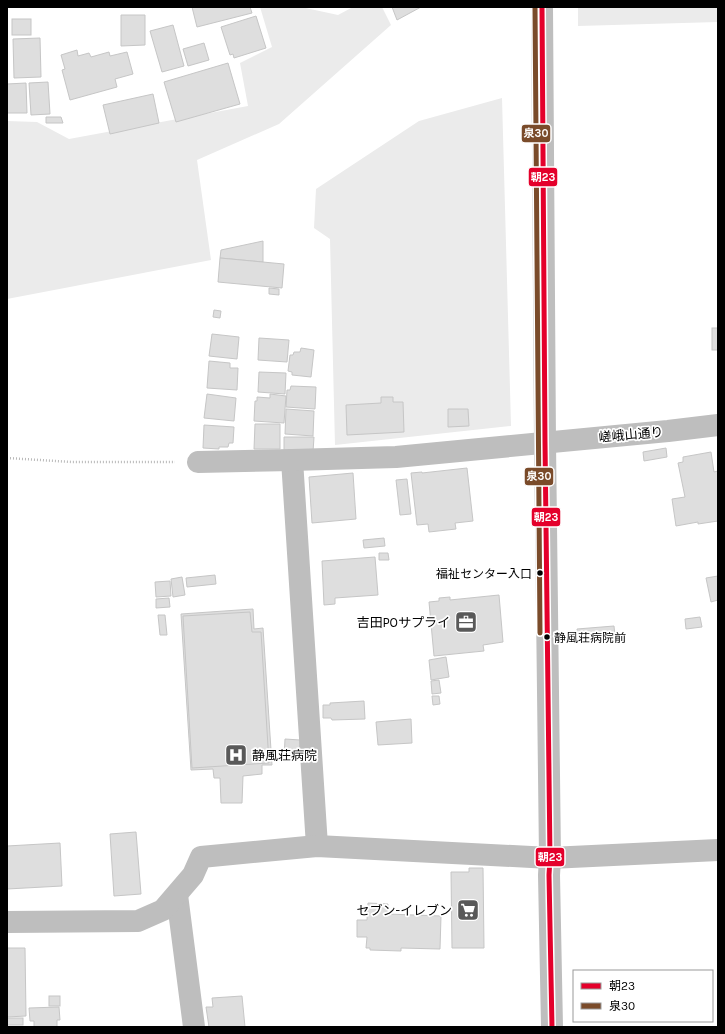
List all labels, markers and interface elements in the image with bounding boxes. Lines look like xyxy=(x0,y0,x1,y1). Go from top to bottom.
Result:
line badge: 泉30 xyxy=(521,124,551,143)
text: 泉30 xyxy=(524,127,548,140)
line badge: 朝23 xyxy=(528,167,558,187)
text: 朝23 xyxy=(531,171,555,184)
street label: 嵯峨山通り xyxy=(598,424,664,445)
line badge: 泉30 xyxy=(524,467,554,486)
text: 泉30 xyxy=(527,470,551,483)
line badge: 朝23 xyxy=(531,507,561,527)
text: 朝23 xyxy=(534,511,558,524)
place label: 福祉センター入口 xyxy=(436,567,532,581)
marker: 福祉センター入口 xyxy=(535,568,545,578)
office icon: 吉田POサプライ xyxy=(453,609,479,635)
place label: 吉田POサプライ xyxy=(356,615,450,630)
place label: 静風荘病院前 xyxy=(554,631,626,645)
marker: 静風荘病院前 xyxy=(542,632,552,642)
hospital icon: 静風荘病院 xyxy=(223,742,249,768)
place label: 静風荘病院 xyxy=(252,748,317,763)
line badge: 朝23 xyxy=(535,847,565,867)
text: 朝23 xyxy=(538,851,562,864)
supermarket icon: セブン-イレブン xyxy=(455,897,481,923)
place label: セブン-イレブン xyxy=(356,903,452,918)
legend xyxy=(573,970,713,1022)
text: 朝23 xyxy=(609,979,635,993)
text: 泉30 xyxy=(609,999,635,1013)

